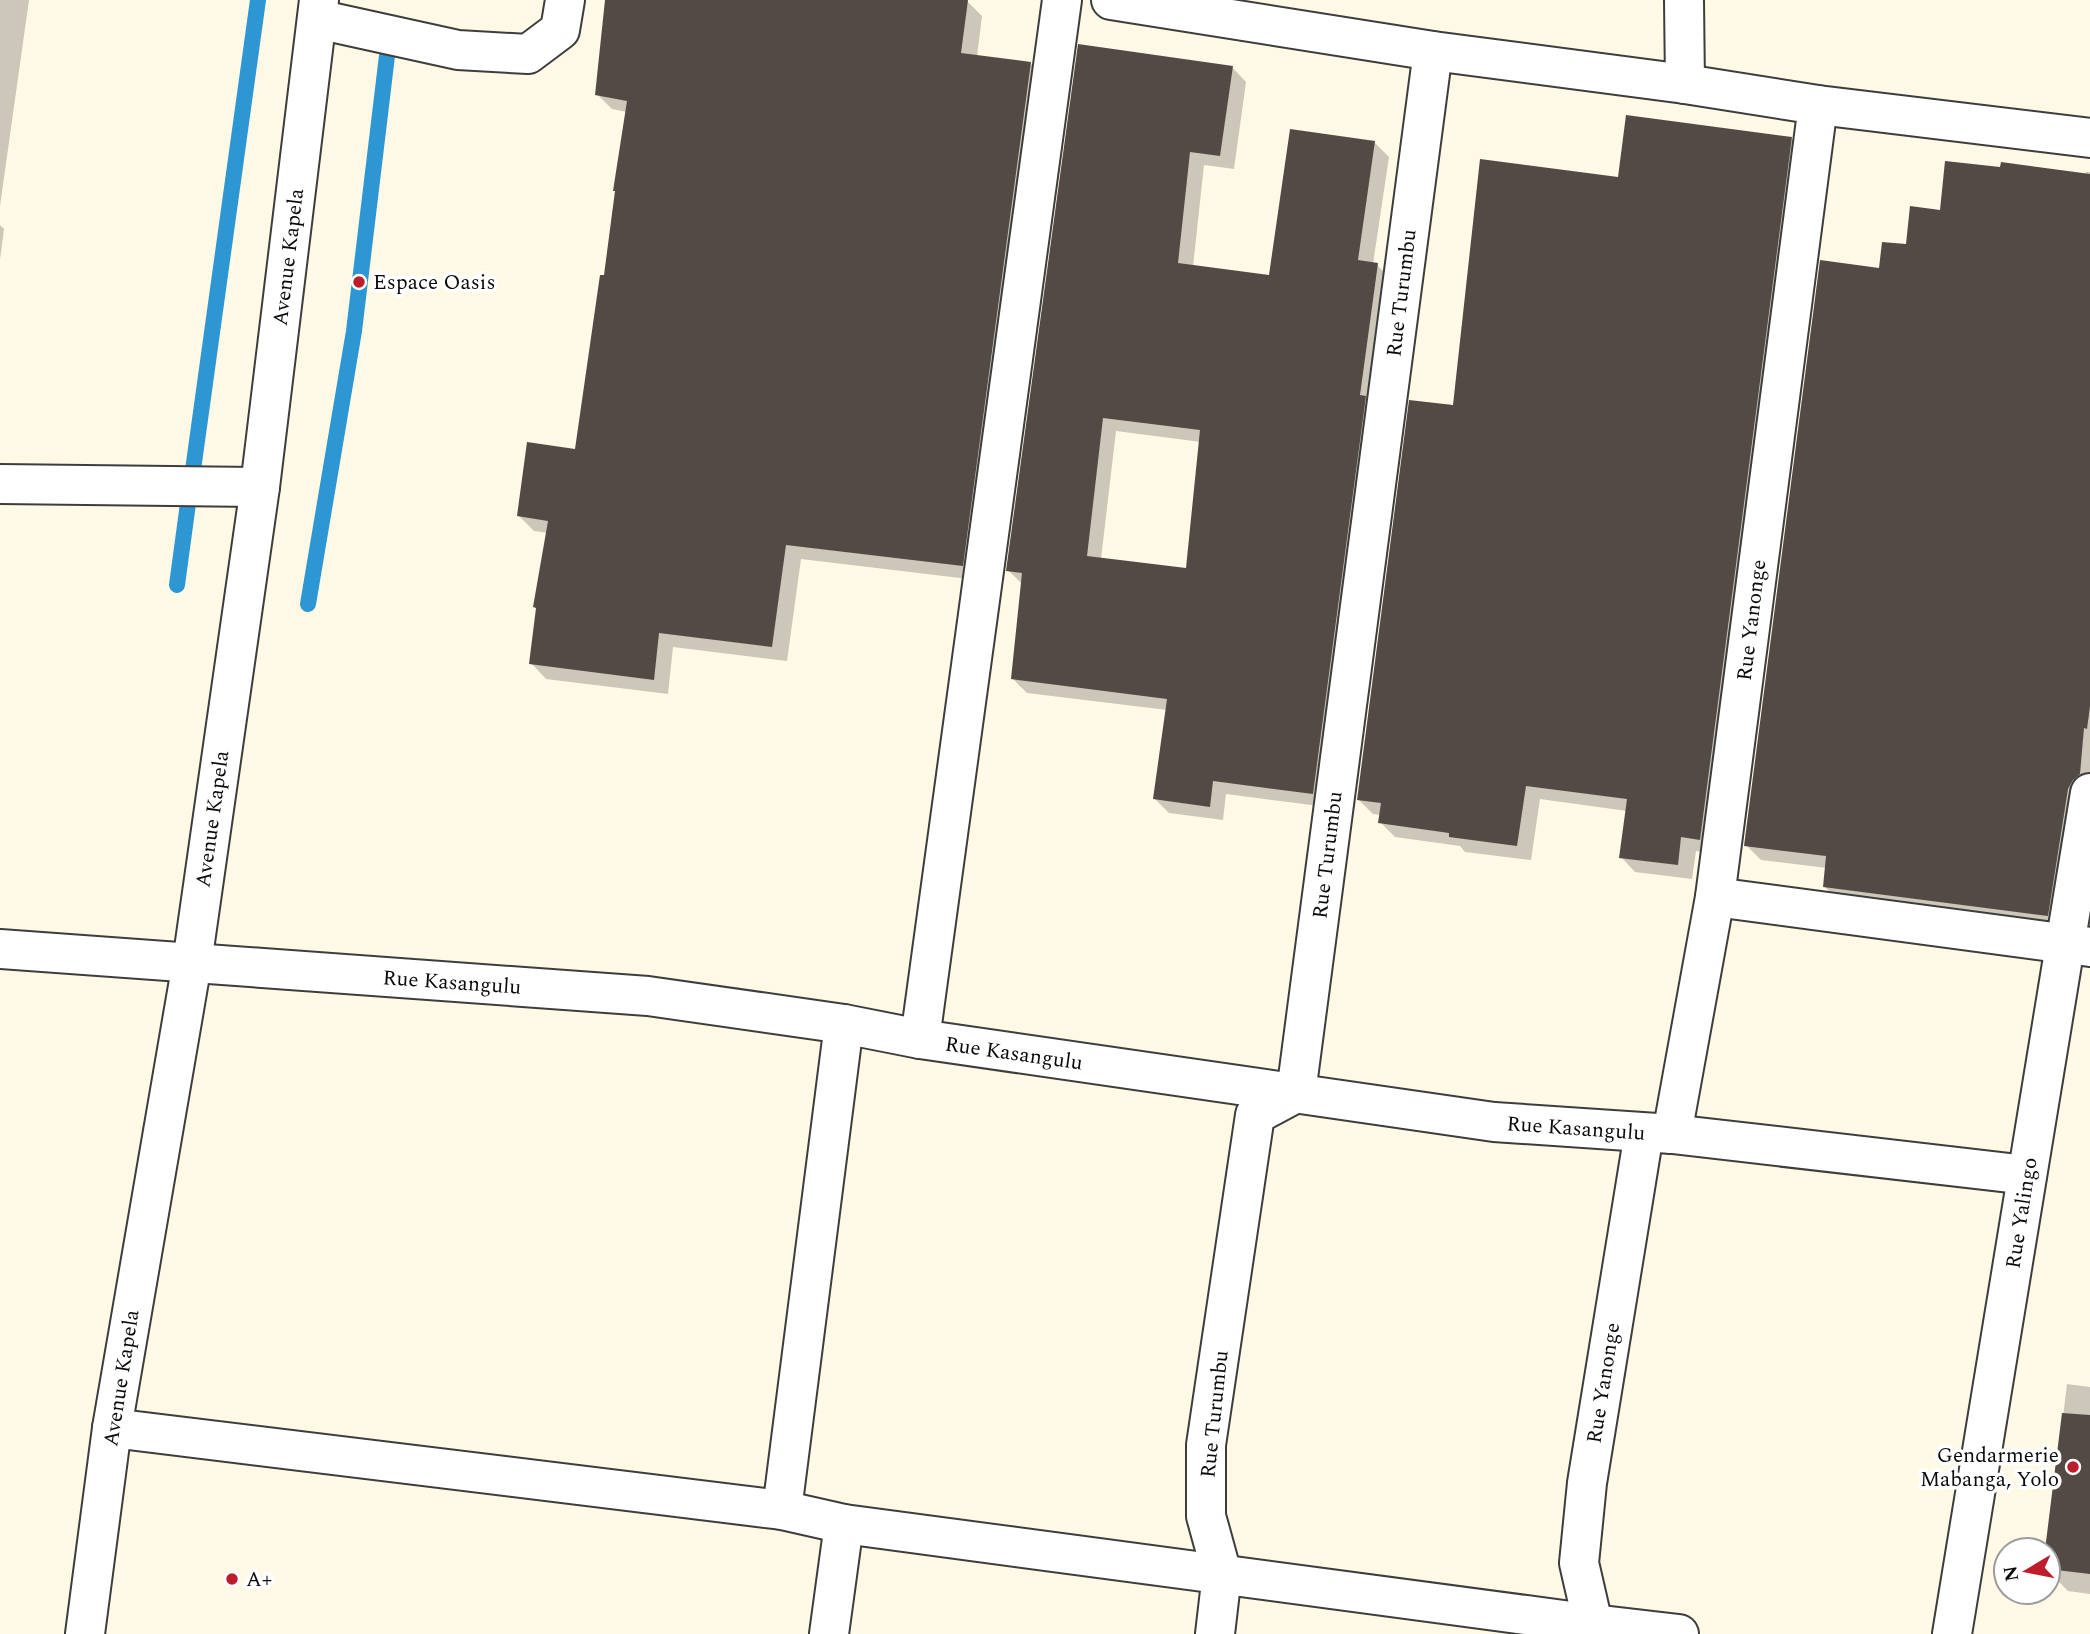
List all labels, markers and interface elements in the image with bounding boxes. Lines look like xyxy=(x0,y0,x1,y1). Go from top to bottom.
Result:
street label: Avenue Kapela xyxy=(265,186,313,328)
street label: Rue Turumbu xyxy=(1378,227,1426,359)
place label: Espace Oasis xyxy=(373,267,495,299)
marker: Espace Oasis xyxy=(351,274,367,290)
street label: Rue Yanonge xyxy=(1729,558,1775,683)
street label: Avenue Kapela xyxy=(188,748,239,890)
street label: Rue Turumbu xyxy=(1304,789,1352,921)
street label: Rue Kasangulu xyxy=(382,962,522,1004)
street label: Rue Kasangulu xyxy=(943,1028,1085,1080)
street label: Rue Kasangulu xyxy=(1506,1108,1646,1150)
street label: Rue Yalingo xyxy=(1997,1155,2047,1271)
street label: Avenue Kapela xyxy=(95,1307,149,1449)
street label: Rue Yanonge xyxy=(1579,1320,1629,1446)
street label: Rue Turumbu xyxy=(1192,1348,1238,1480)
place label: Gendarmerie Mabanga, Yolo xyxy=(1920,1440,2059,1496)
marker: Gendarmerie Mabanga, Yolo xyxy=(2065,1459,2081,1475)
north arrow xyxy=(1992,1536,2062,1606)
place label: A+ xyxy=(246,1564,272,1596)
text: N xyxy=(1996,1564,2027,1584)
marker: A+ xyxy=(224,1571,240,1587)

